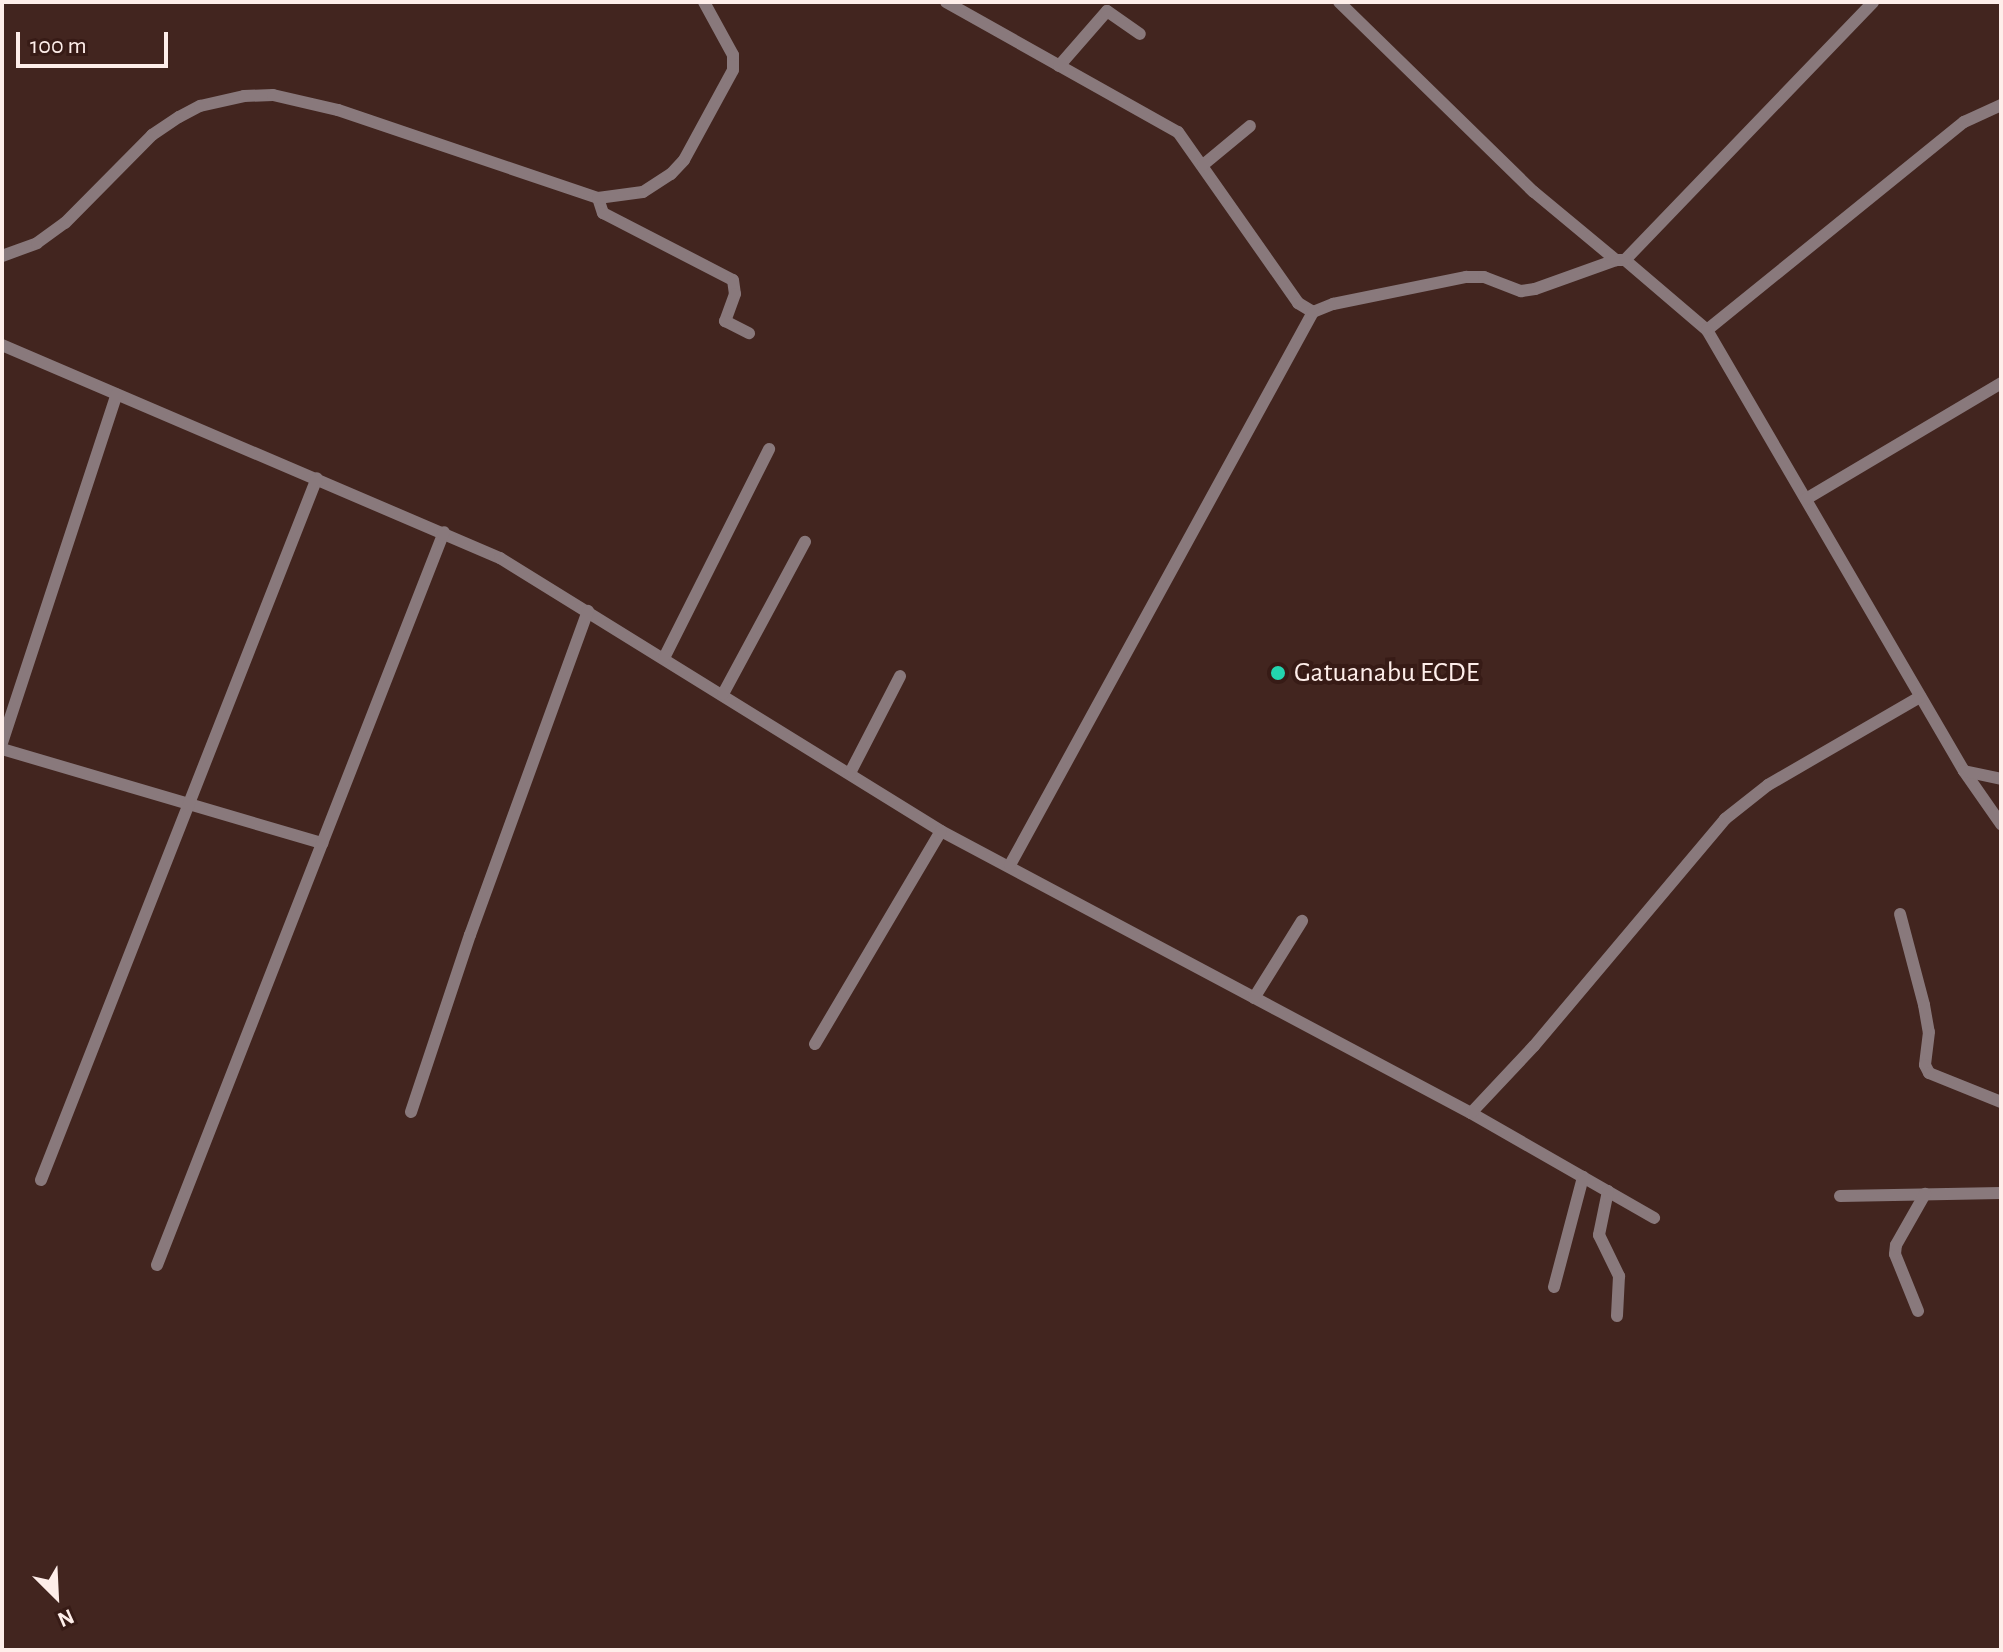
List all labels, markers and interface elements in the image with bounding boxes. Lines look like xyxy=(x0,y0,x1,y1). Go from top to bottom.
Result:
scale bar xyxy=(20,16,172,66)
text: 100 m xyxy=(30,34,87,58)
place label: Gatuanabu ECDE xyxy=(1294,656,1479,690)
marker: Gatuanabu ECDE xyxy=(1269,664,1287,682)
north arrow xyxy=(16,1556,96,1636)
text: N xyxy=(54,1605,77,1631)

